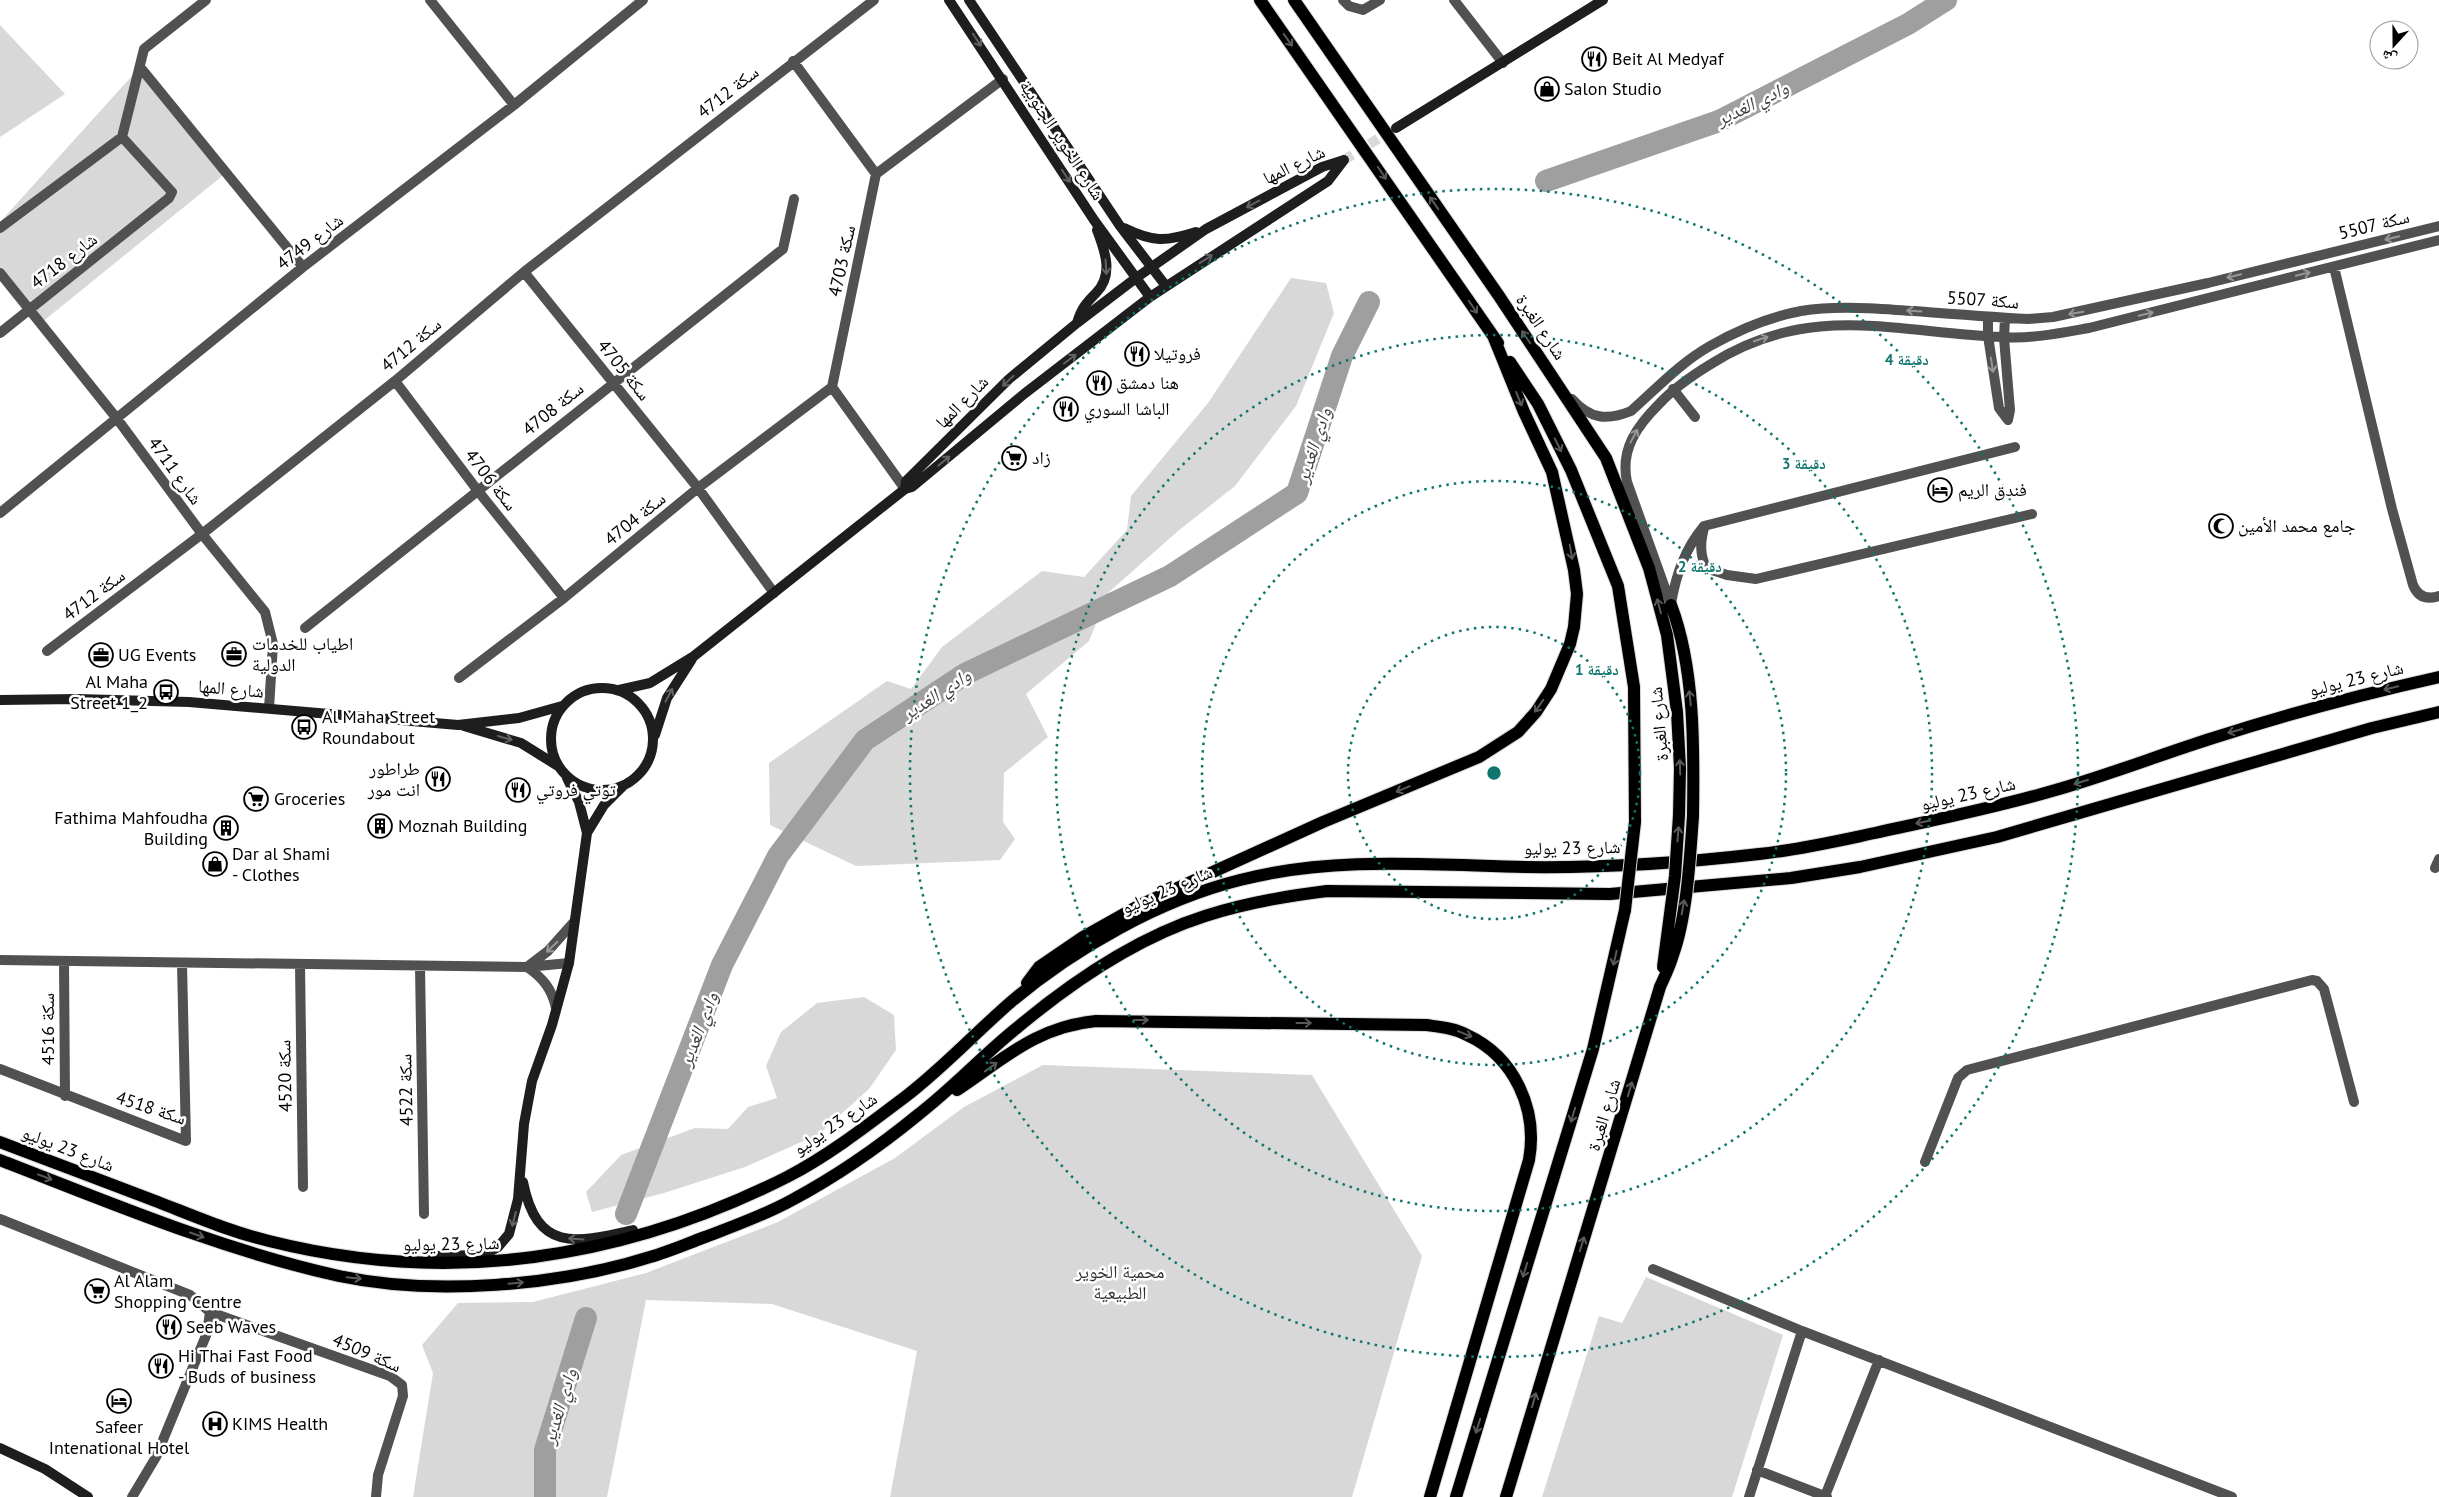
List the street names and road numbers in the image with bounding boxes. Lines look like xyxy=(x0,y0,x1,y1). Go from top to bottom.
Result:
street label: سكة 4712 xyxy=(692,60,763,123)
street label: شارع الخوير الجنوبية xyxy=(1015,75,1110,204)
street label: شارع المها xyxy=(1259,140,1328,189)
street label: سكة 5507 xyxy=(2336,205,2412,244)
street label: 4749 شارع xyxy=(272,208,348,275)
street label: 4703 سكة xyxy=(823,223,860,299)
street label: 4718 شارع xyxy=(26,227,102,294)
street label: سكة 5507 xyxy=(1946,286,2020,313)
street label: شارع الغبرة xyxy=(1511,289,1572,364)
street label: سكة 4712 xyxy=(376,313,446,377)
street label: 4705 سكة xyxy=(593,334,656,405)
street label: شارع المها xyxy=(930,370,993,433)
street label: سكة 4708 xyxy=(517,377,588,440)
street label: 4711 شارع xyxy=(143,432,208,509)
street label: 4706 سكة xyxy=(460,444,523,515)
street label: سكة 4704 xyxy=(599,487,670,550)
street label: سكة 4712 xyxy=(58,564,129,626)
street label: شارع 23 يوليو xyxy=(2306,656,2406,701)
street label: شارع المها xyxy=(197,674,265,703)
street label: شارع الغبرة xyxy=(1644,686,1673,762)
street label: شارع 23 يوليو xyxy=(1918,771,2018,816)
street label: شارع 23 يوليو xyxy=(1523,835,1621,860)
street label: شارع 23 يوليو xyxy=(1118,860,1216,919)
street label: سكة 4516 xyxy=(36,993,59,1065)
street label: سكة 4520 xyxy=(272,1040,297,1112)
street label: سكة 4522 xyxy=(393,1054,418,1126)
street label: شارع الغبرة xyxy=(1582,1076,1625,1154)
street label: سكة 4518 xyxy=(113,1085,189,1130)
street label: شارع 23 يوليو xyxy=(788,1087,881,1160)
street label: شارع 23 يوليو xyxy=(19,1120,117,1177)
street label: شارع 23 يوليو xyxy=(402,1231,500,1256)
street label: سكة 4509 xyxy=(329,1328,405,1377)

